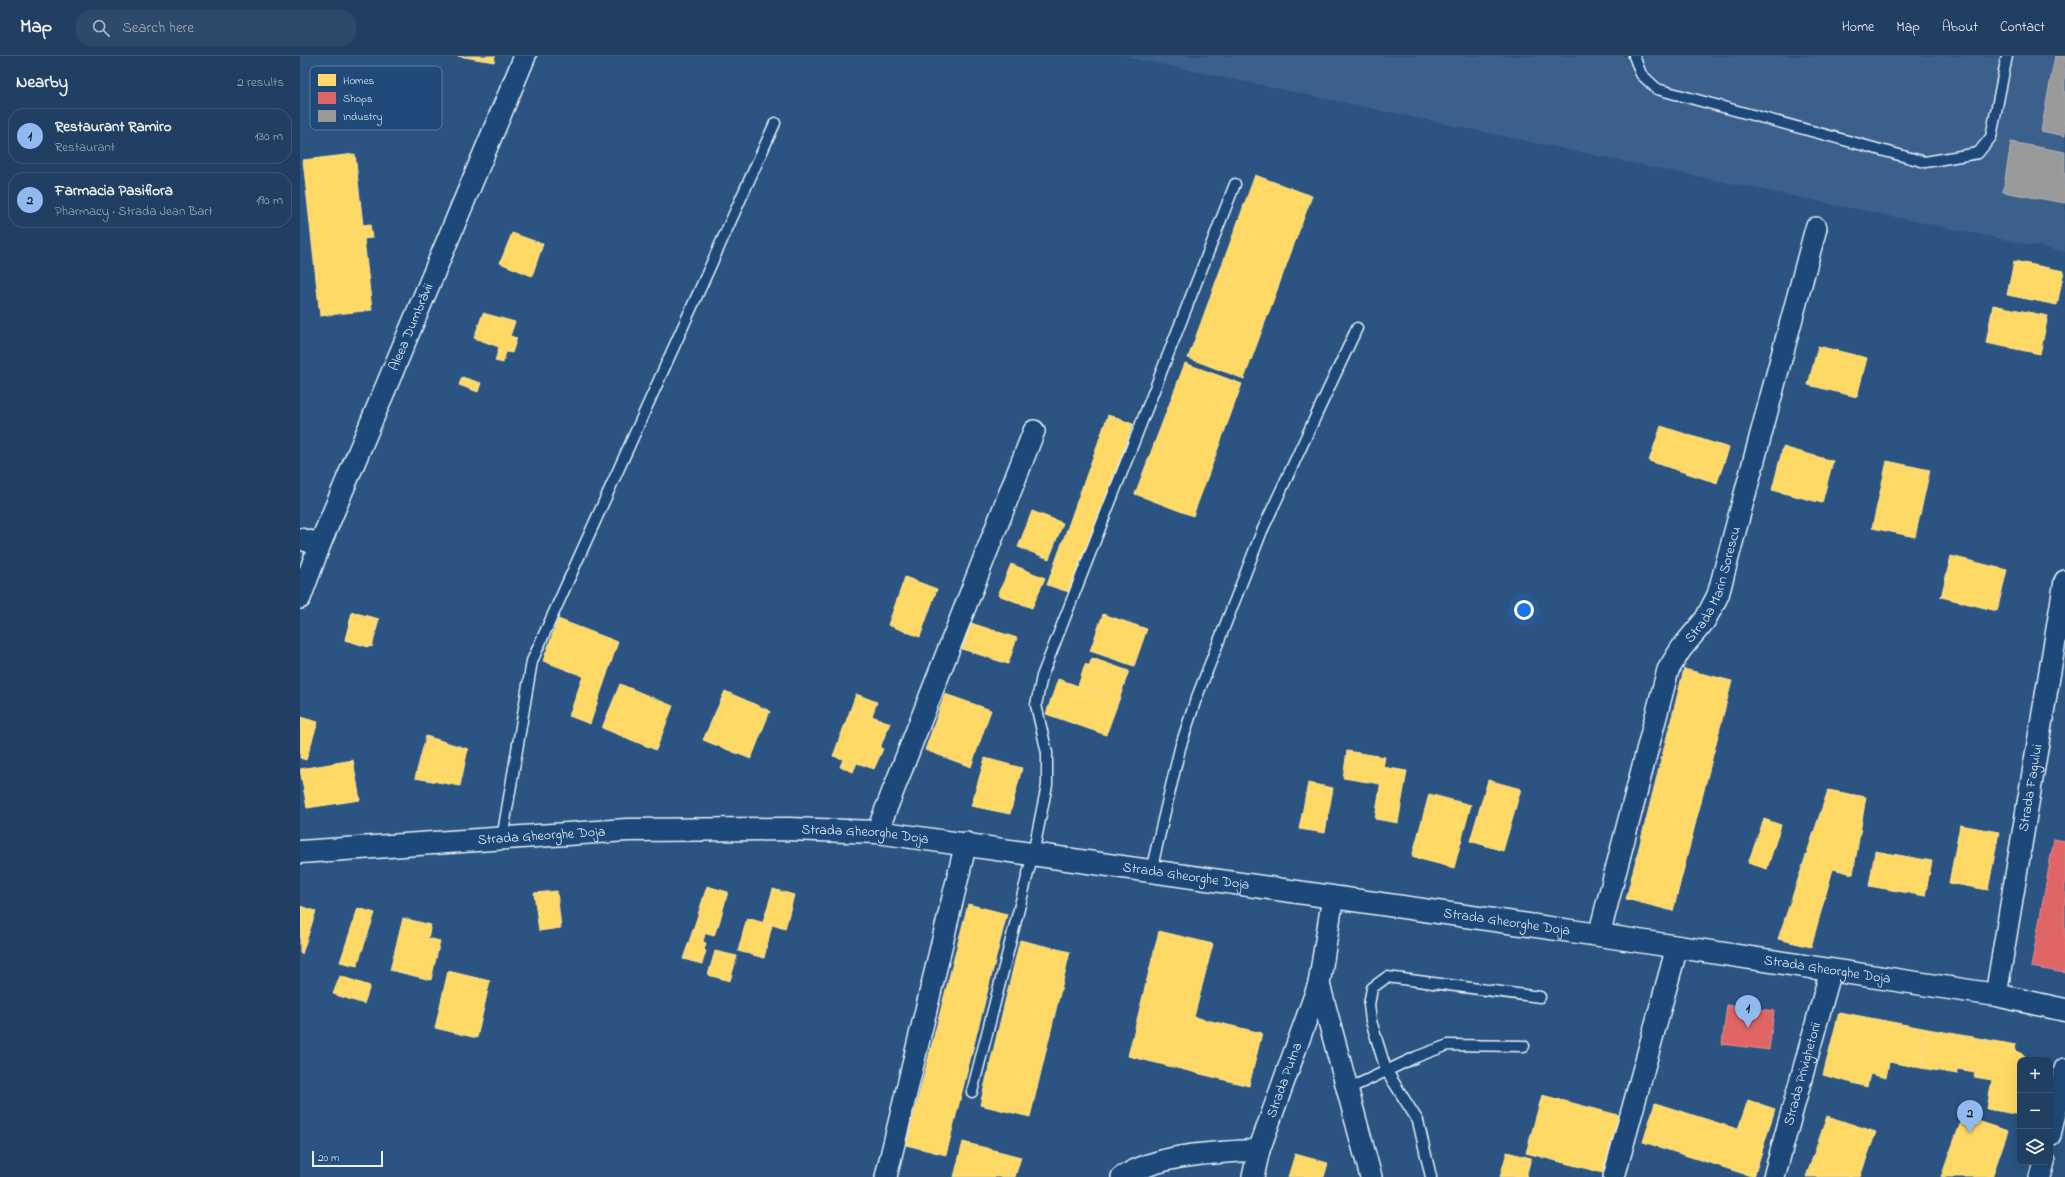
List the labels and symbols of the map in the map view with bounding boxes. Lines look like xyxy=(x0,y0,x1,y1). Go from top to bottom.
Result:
legend xyxy=(310,66,442,130)
text: Homes xyxy=(343,73,375,89)
text: Shops xyxy=(343,91,373,107)
text: Industry xyxy=(343,109,382,126)
street label: Aleea Dumbrăvii xyxy=(383,280,439,374)
street label: Strada Marin Sorescu xyxy=(1680,524,1746,648)
your location xyxy=(1514,600,1534,620)
street label: Strada Fagului xyxy=(2013,743,2048,833)
street label: Strada Gheorghe Doja xyxy=(801,819,930,850)
street label: Strada Gheorghe Doja xyxy=(477,821,606,851)
street label: Strada Gheorghe Doja xyxy=(1121,857,1251,896)
street label: Strada Gheorghe Doja xyxy=(1442,902,1572,941)
street label: Strada Gheorghe Doja xyxy=(1763,950,1892,989)
pin: 1 xyxy=(1735,995,1761,1028)
street label: Strada Privighetorii xyxy=(1778,1020,1827,1128)
street label: Strada Putna xyxy=(1261,1039,1308,1121)
pin: 2 xyxy=(1957,1100,1983,1133)
scale bar xyxy=(312,1149,383,1168)

